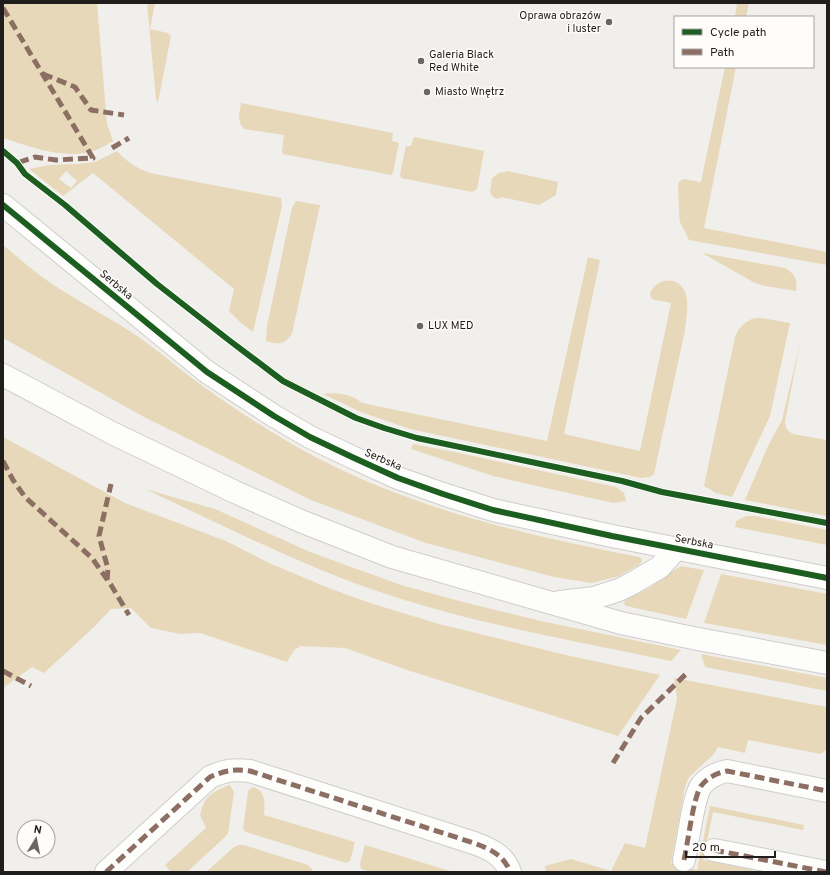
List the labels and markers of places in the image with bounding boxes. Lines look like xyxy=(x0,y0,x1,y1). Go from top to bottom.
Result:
place label: Oprawa obrazów i luster xyxy=(519,9,602,36)
marker: Oprawa obrazów i luster xyxy=(604,17,614,27)
place label: Galeria Black Red White xyxy=(429,48,494,75)
marker: Galeria Black Red White xyxy=(416,56,426,66)
place label: Miasto Wnętrz xyxy=(435,85,504,99)
marker: Miasto Wnętrz xyxy=(422,87,432,97)
place label: LUX MED xyxy=(428,319,474,333)
marker: LUX MED xyxy=(415,321,425,331)

